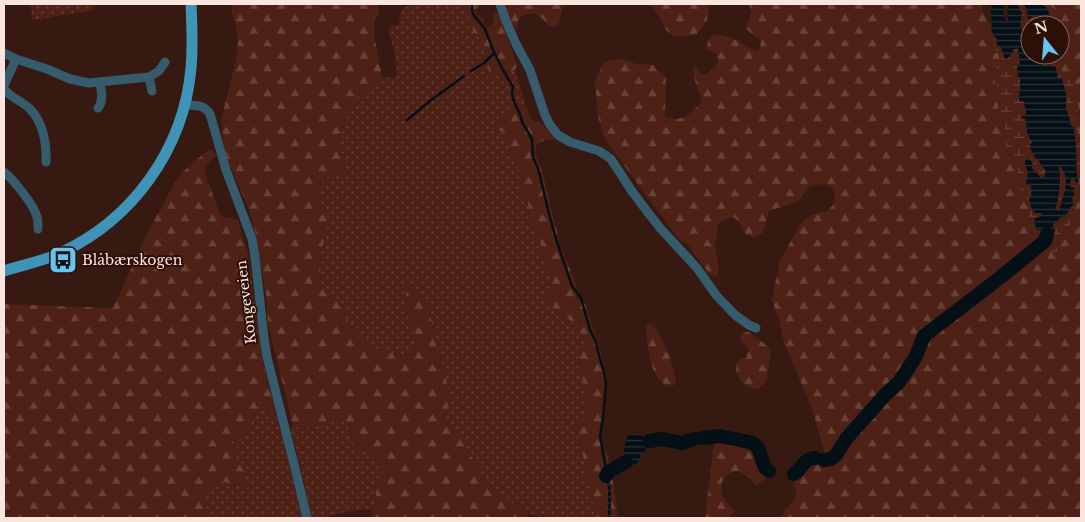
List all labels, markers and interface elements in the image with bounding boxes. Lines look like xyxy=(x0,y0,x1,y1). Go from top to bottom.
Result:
north arrow xyxy=(1020,15,1070,65)
text: N xyxy=(1032,17,1050,38)
bus stop icon: Blåbærskogen xyxy=(48,245,78,275)
place label: Blåbærskogen xyxy=(82,251,183,269)
street label: Kongeveien xyxy=(232,259,260,345)

